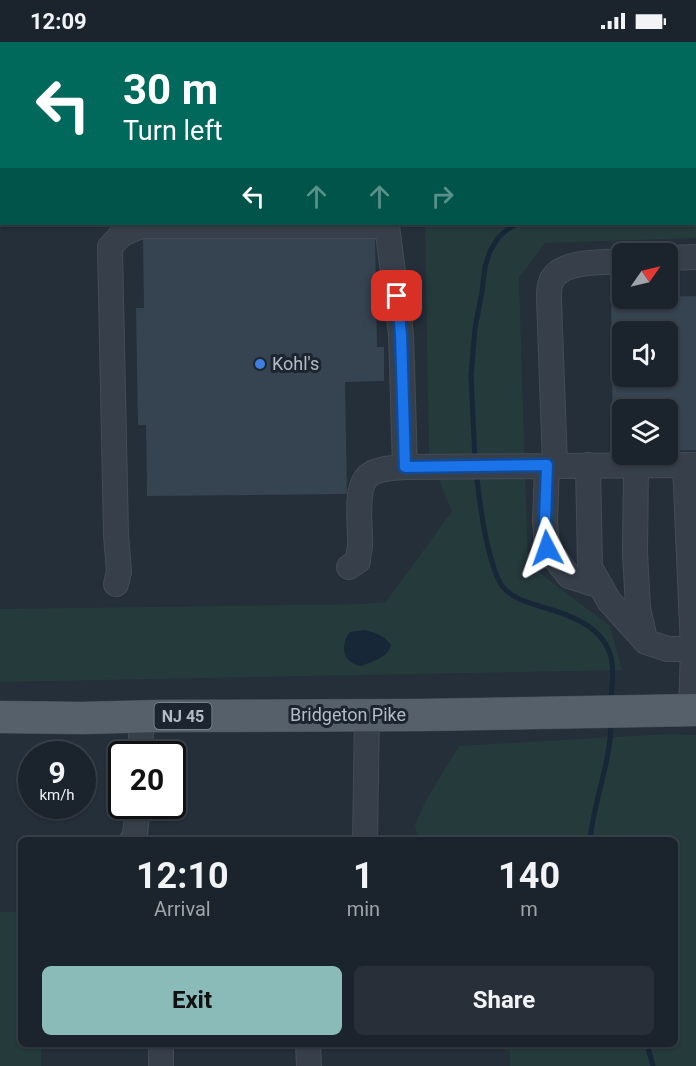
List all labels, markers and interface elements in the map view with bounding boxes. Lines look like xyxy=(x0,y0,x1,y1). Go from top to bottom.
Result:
text: 12:09 xyxy=(30,9,87,34)
text: 30 m xyxy=(123,65,218,114)
icon: left xyxy=(24,66,102,144)
text: Turn left xyxy=(123,115,223,147)
icon: left xyxy=(237,180,270,213)
icon: ahead xyxy=(300,180,333,213)
icon: ahead xyxy=(363,180,396,213)
icon: right xyxy=(426,180,459,213)
north arrow xyxy=(612,243,678,309)
map controls xyxy=(612,243,678,465)
pin xyxy=(371,270,422,321)
icon: arrive xyxy=(380,279,413,312)
button: sound xyxy=(612,321,678,387)
place label: Kohl's xyxy=(272,353,319,374)
marker: Kohl's xyxy=(253,357,267,371)
button: layers xyxy=(612,399,678,465)
position arrow xyxy=(515,516,579,580)
road number: NJ 45 xyxy=(154,703,212,729)
street label: Bridgeton Pike xyxy=(290,704,406,725)
speed limit sign: 20 xyxy=(108,741,186,819)
text: 9 xyxy=(48,755,66,790)
text: km/h xyxy=(39,786,75,804)
text: 12:10 xyxy=(136,855,229,897)
text: 1 xyxy=(353,855,374,897)
text: 140 xyxy=(498,855,560,897)
text: Arrival xyxy=(154,897,211,921)
text: min xyxy=(347,897,380,921)
text: m xyxy=(520,897,538,921)
button: Exit xyxy=(42,966,342,1035)
button: Share xyxy=(354,966,654,1035)

